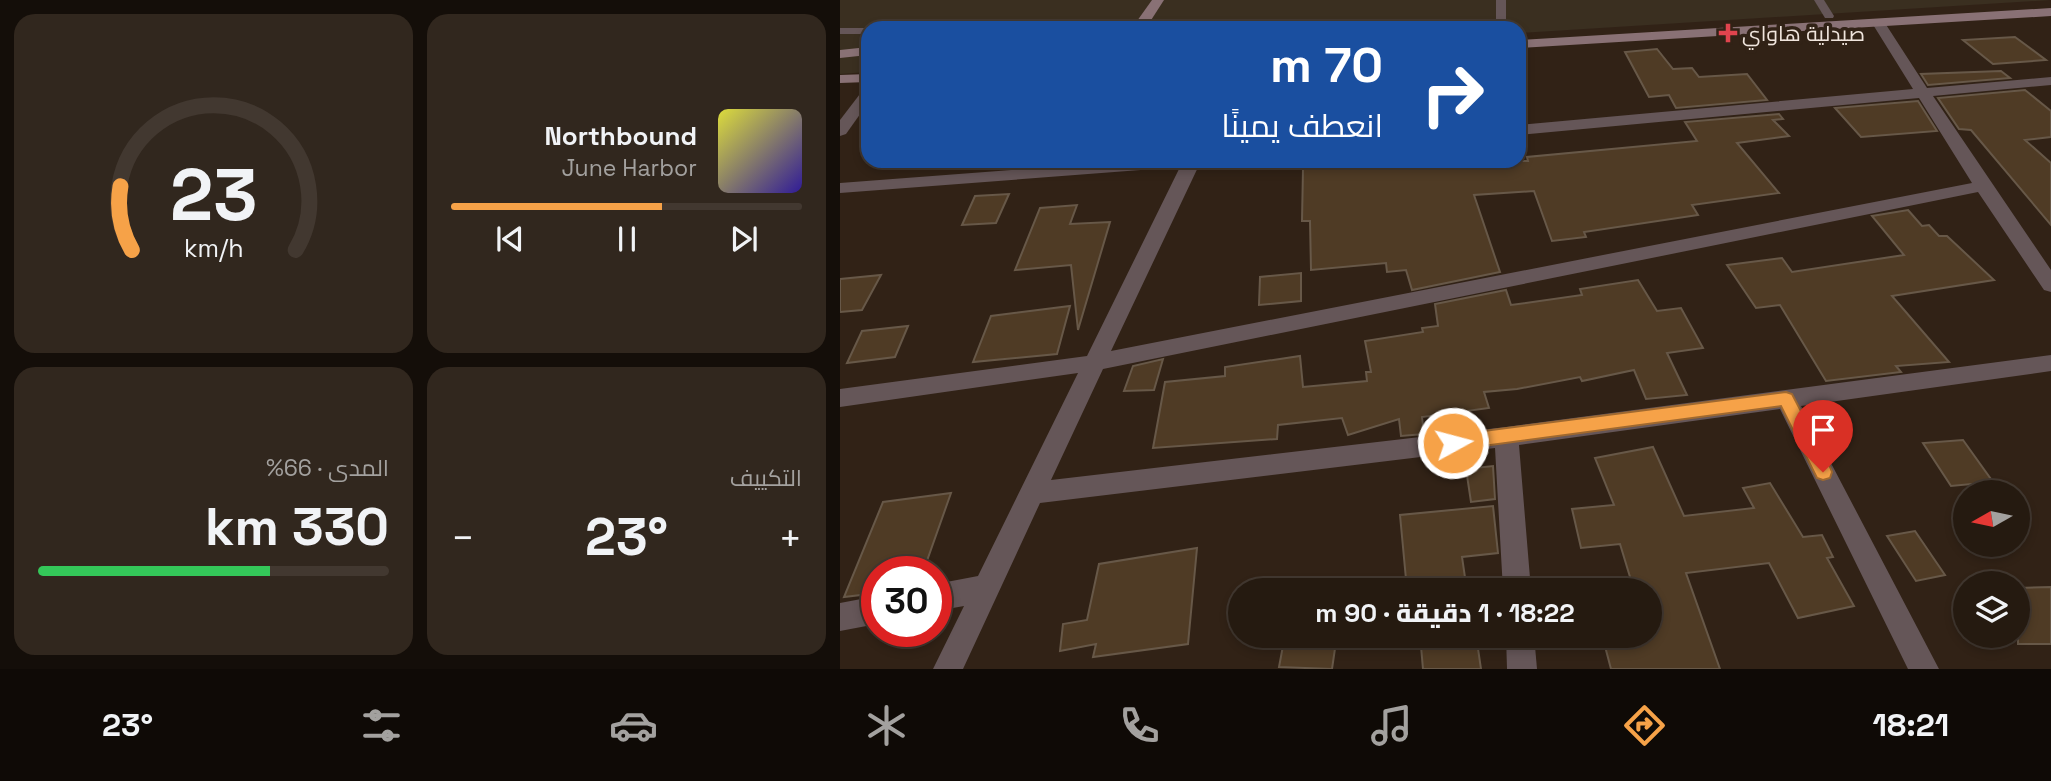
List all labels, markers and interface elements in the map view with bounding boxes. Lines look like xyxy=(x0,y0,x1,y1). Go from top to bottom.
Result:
place label: صيدلية هاواي xyxy=(1742,20,1865,50)
marker: صيدلية هاواي xyxy=(1720,25,1736,41)
text: 70 m xyxy=(1270,34,1383,96)
icon: right xyxy=(1407,49,1498,140)
text: انعطف يمينًا xyxy=(1221,106,1383,146)
text: Northbound xyxy=(544,119,697,153)
text: 23 xyxy=(170,148,257,241)
text: June Harbor xyxy=(562,153,697,183)
icon: previous xyxy=(491,220,529,258)
icon: pause xyxy=(608,220,646,258)
icon: next xyxy=(725,220,763,258)
text: km/h xyxy=(184,232,243,264)
pin xyxy=(1793,400,1853,472)
position arrow xyxy=(1416,406,1490,480)
icon: arrive xyxy=(1804,411,1842,449)
text: المدى · 66% xyxy=(266,453,389,483)
text: التكييف xyxy=(730,463,802,493)
north arrow xyxy=(1953,480,2030,556)
map controls xyxy=(1953,480,2030,648)
text: 330 km xyxy=(205,494,389,560)
text: 23° xyxy=(585,504,668,570)
text: − xyxy=(451,514,475,562)
text: + xyxy=(778,514,802,562)
speed limit sign: 30 xyxy=(861,556,952,647)
button: layers xyxy=(1953,571,2030,648)
text: 18:22 · 1 دقيقة · 90 m xyxy=(1315,596,1575,630)
icon: filters xyxy=(357,701,406,750)
icon: car xyxy=(609,701,658,750)
icon: climate xyxy=(862,701,911,750)
icon: phone xyxy=(1115,701,1164,750)
icon: music xyxy=(1367,701,1416,750)
icon: directions xyxy=(1620,701,1669,750)
text: 23° xyxy=(102,705,153,745)
text: 18:21 xyxy=(1873,705,1949,745)

